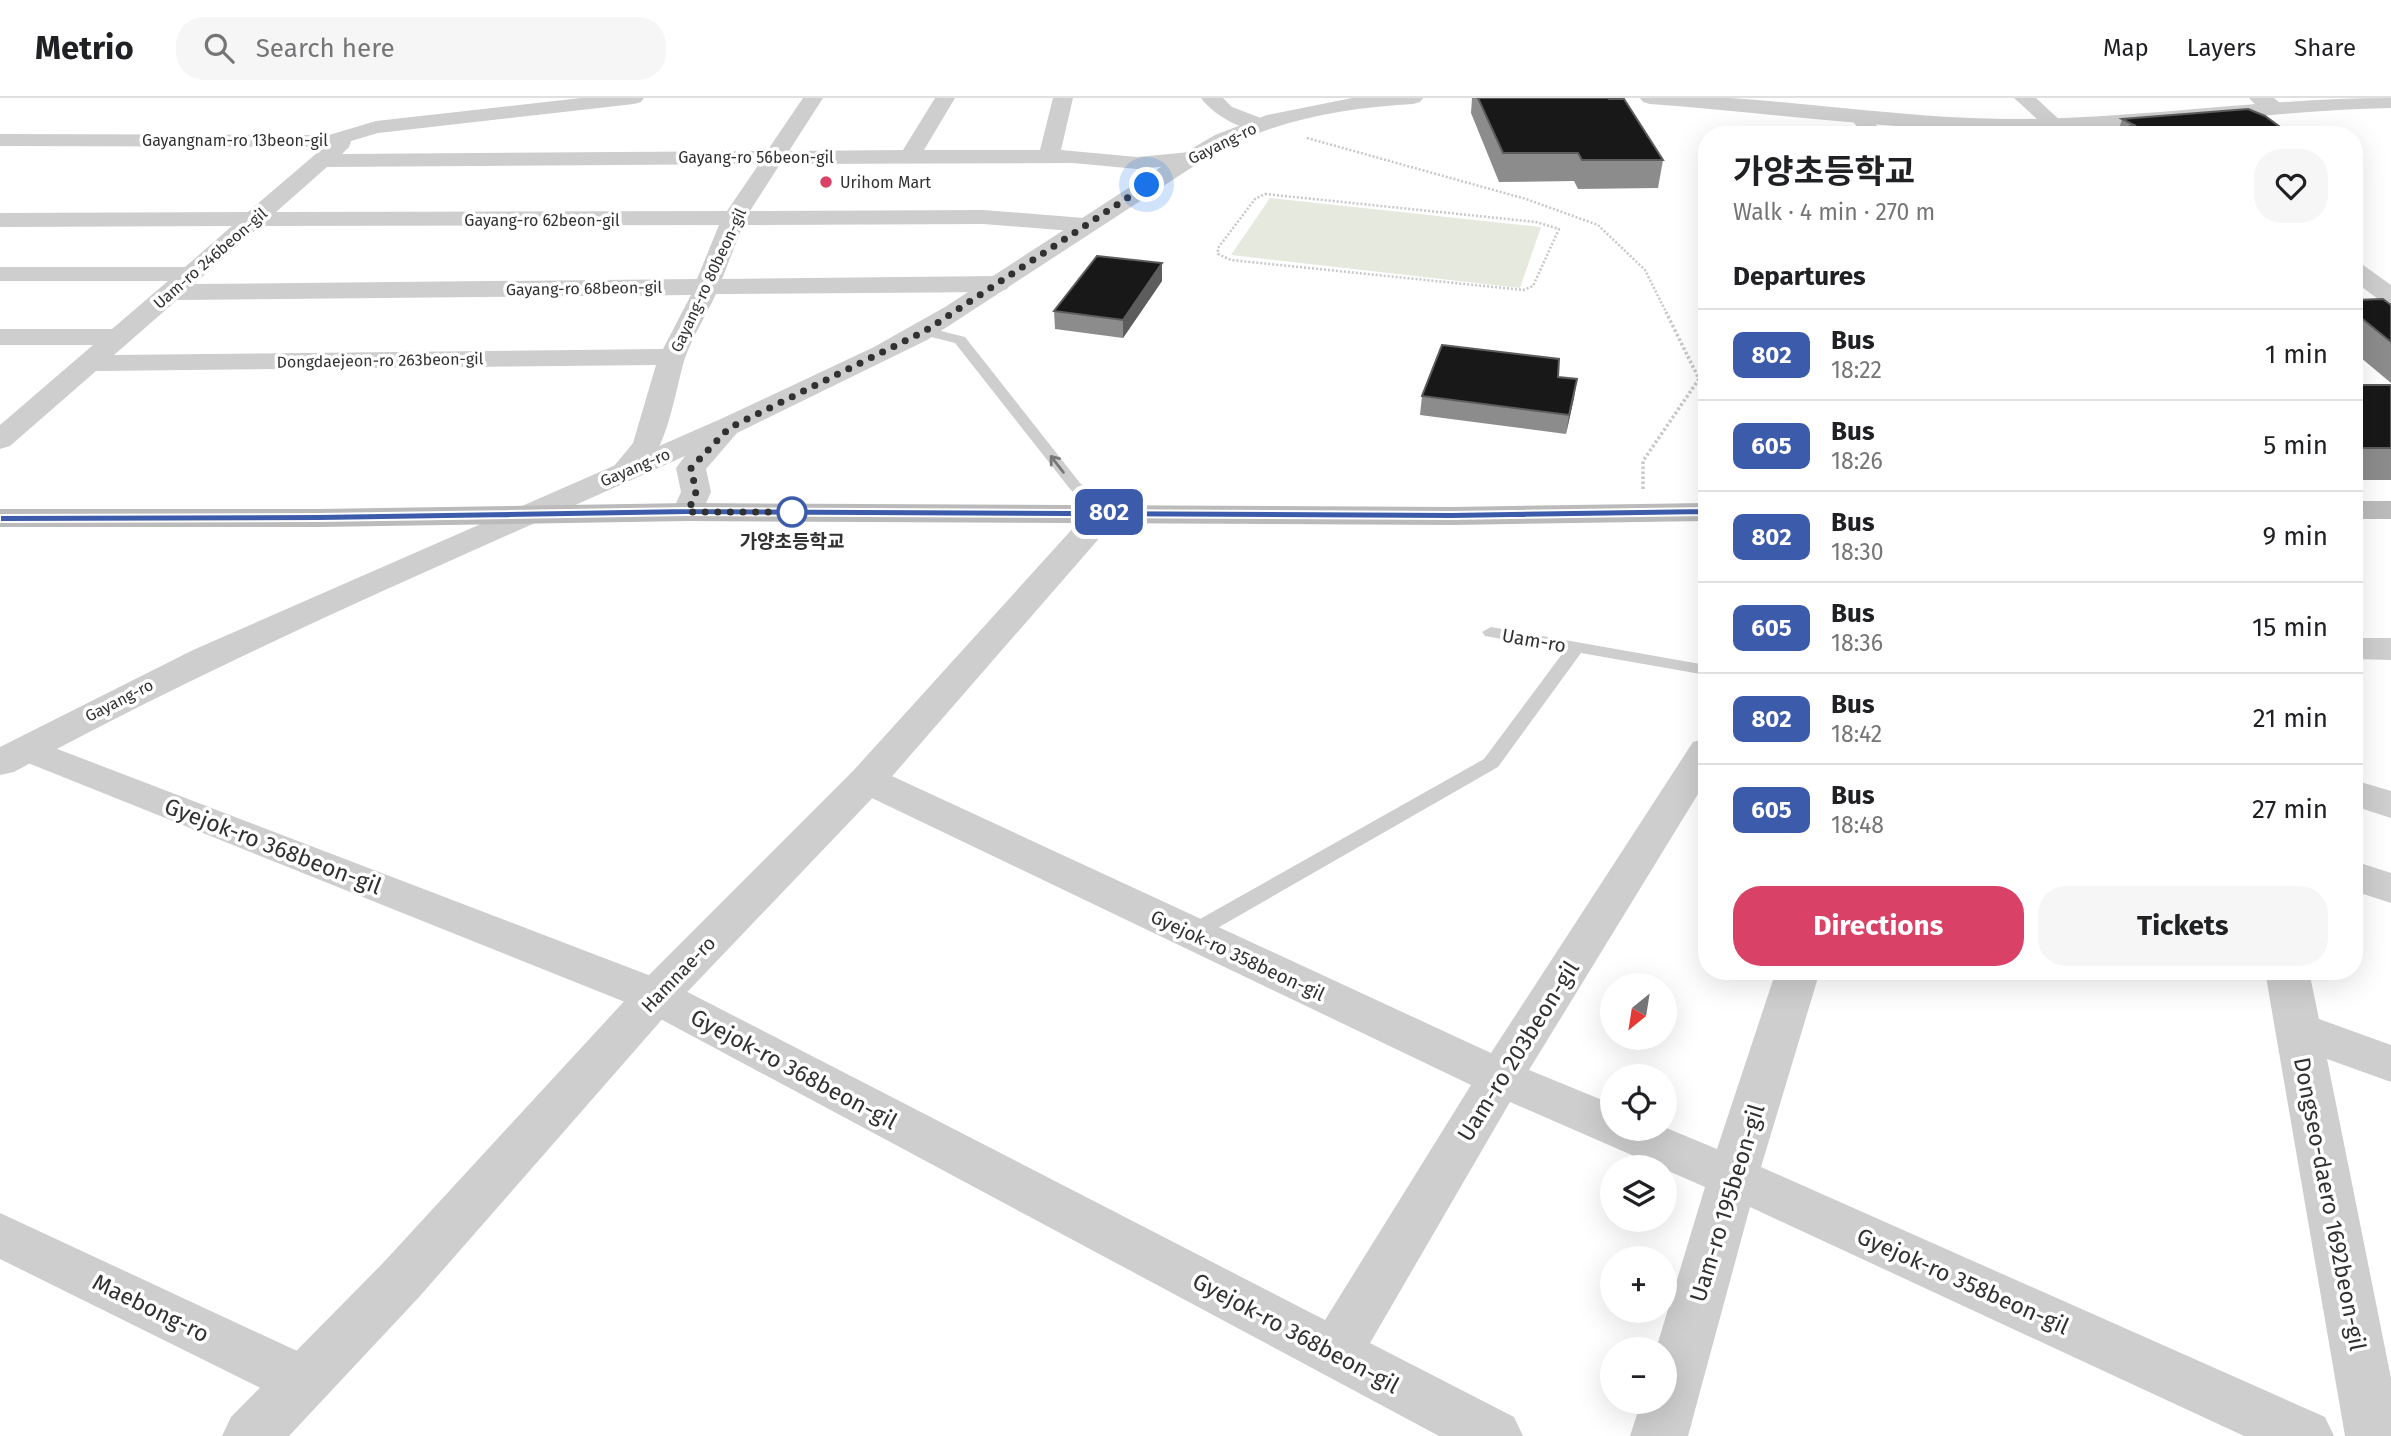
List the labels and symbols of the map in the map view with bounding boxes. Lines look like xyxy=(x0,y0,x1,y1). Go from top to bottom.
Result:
street label: Gayang-ro xyxy=(1185,119,1260,168)
street label: Gayangnam-ro 13beon-gil xyxy=(142,131,328,150)
street label: Gayang-ro 56beon-gil xyxy=(678,148,834,167)
your location xyxy=(1129,167,1164,202)
place label: Urihom Mart xyxy=(840,173,931,192)
marker: Urihom Mart xyxy=(818,174,834,190)
street label: Uam-ro 246beon-gil xyxy=(150,204,271,313)
street label: Gayang-ro 80beon-gil xyxy=(667,205,750,355)
street label: Gayang-ro 62beon-gil xyxy=(464,211,620,230)
street label: Gayang-ro 68beon-gil xyxy=(506,278,663,299)
street label: Dongdaejeon-ro 263beon-gil xyxy=(276,349,484,372)
street label: Gayang-ro xyxy=(597,444,673,491)
one-way arrow xyxy=(1050,455,1065,473)
line badge: 802 xyxy=(1069,489,1149,535)
marker: 가양초등학교 xyxy=(777,497,807,527)
place label: 가양초등학교 xyxy=(740,530,844,553)
street label: Uam-ro xyxy=(1500,624,1568,657)
street label: Gayang-ro xyxy=(82,675,156,726)
street label: Gyejok-ro 368beon-gil xyxy=(161,792,386,900)
street label: Gyejok-ro 358beon-gil xyxy=(1147,905,1329,1006)
street label: Hamnae-ro xyxy=(636,932,720,1017)
street label: Uam-ro 203beon-gil xyxy=(1451,955,1585,1146)
north arrow xyxy=(1600,973,1676,1050)
street label: Gyejok-ro 368beon-gil xyxy=(686,1003,902,1135)
street label: Dongseo-daero 1692beon-gil xyxy=(2288,1055,2372,1353)
street label: Uam-ro 195beon-gil xyxy=(1684,1100,1770,1305)
street label: Gyejok-ro 358beon-gil xyxy=(1853,1222,2074,1341)
street label: Gyejok-ro 368beon-gil xyxy=(1188,1267,1404,1399)
street label: Maebong-ro xyxy=(88,1268,214,1348)

